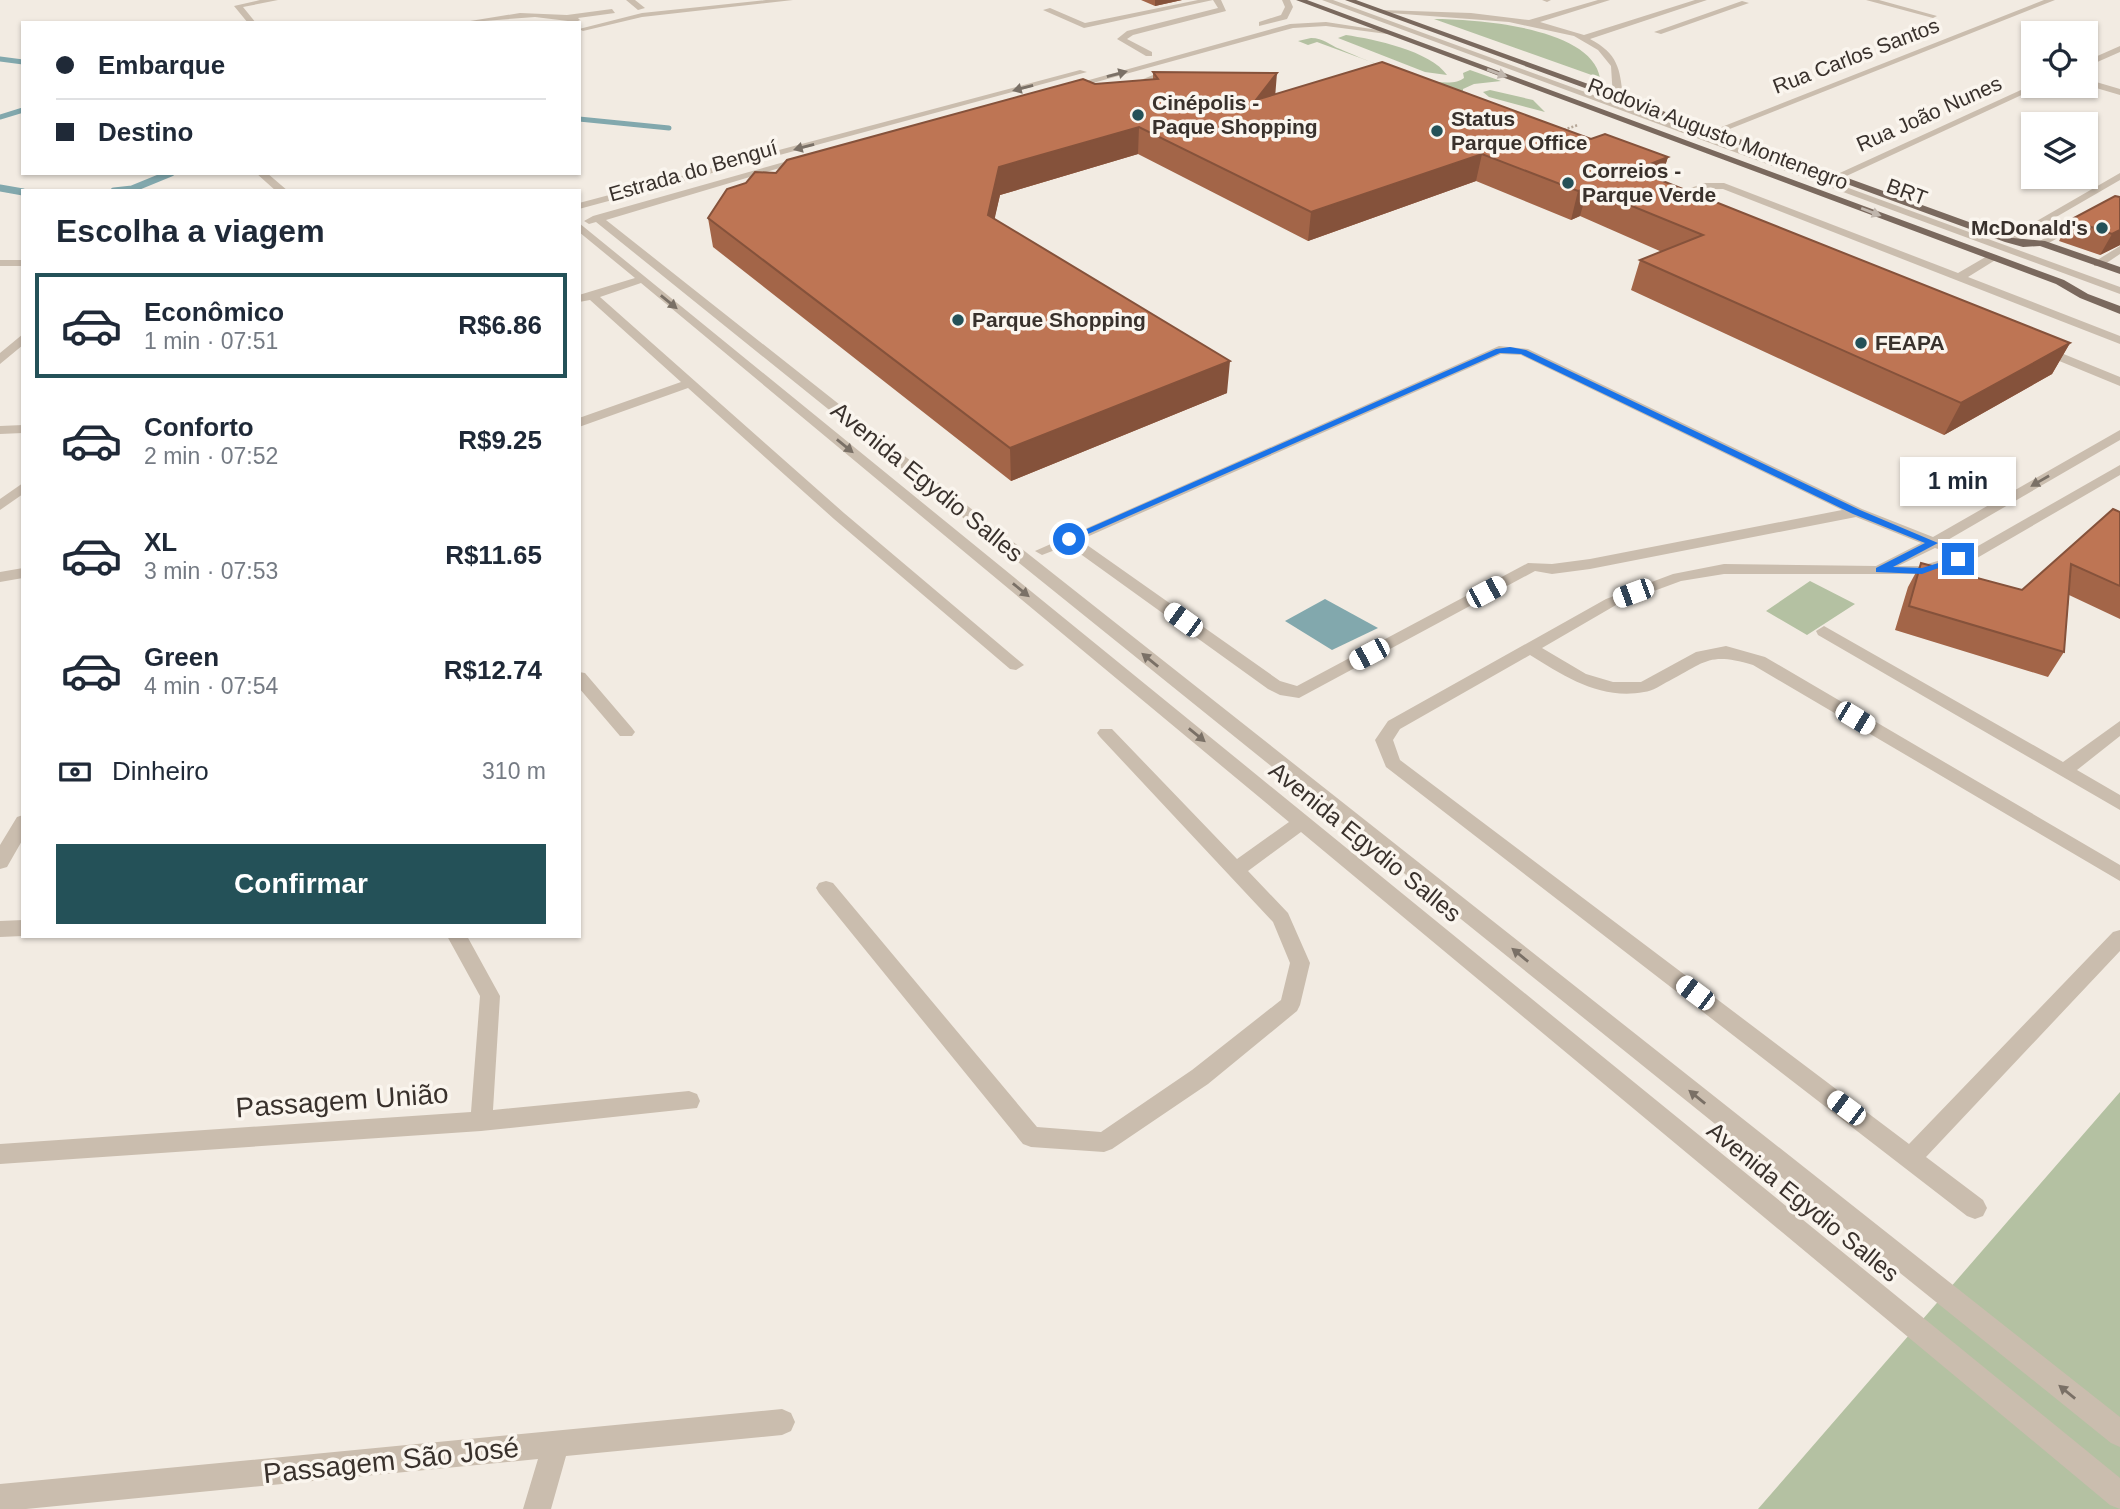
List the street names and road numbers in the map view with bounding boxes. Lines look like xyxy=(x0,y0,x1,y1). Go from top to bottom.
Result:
street label: Rua Carlos Santos xyxy=(1769,13,1942,98)
street label: Rua João Nunes xyxy=(1853,71,2005,156)
street label: Rodovia Augusto Montenegro xyxy=(1585,73,1851,194)
street label: Estrada do Benguí xyxy=(606,135,780,206)
street label: BRT xyxy=(1884,174,1931,210)
street label: Avenida Egydio Salles xyxy=(826,396,1028,567)
street label: Avenida Egydio Salles xyxy=(1264,756,1466,927)
street label: Passagem União xyxy=(235,1078,449,1123)
street label: Avenida Egydio Salles xyxy=(1702,1116,1904,1287)
street label: Passagem São José xyxy=(262,1432,520,1489)

